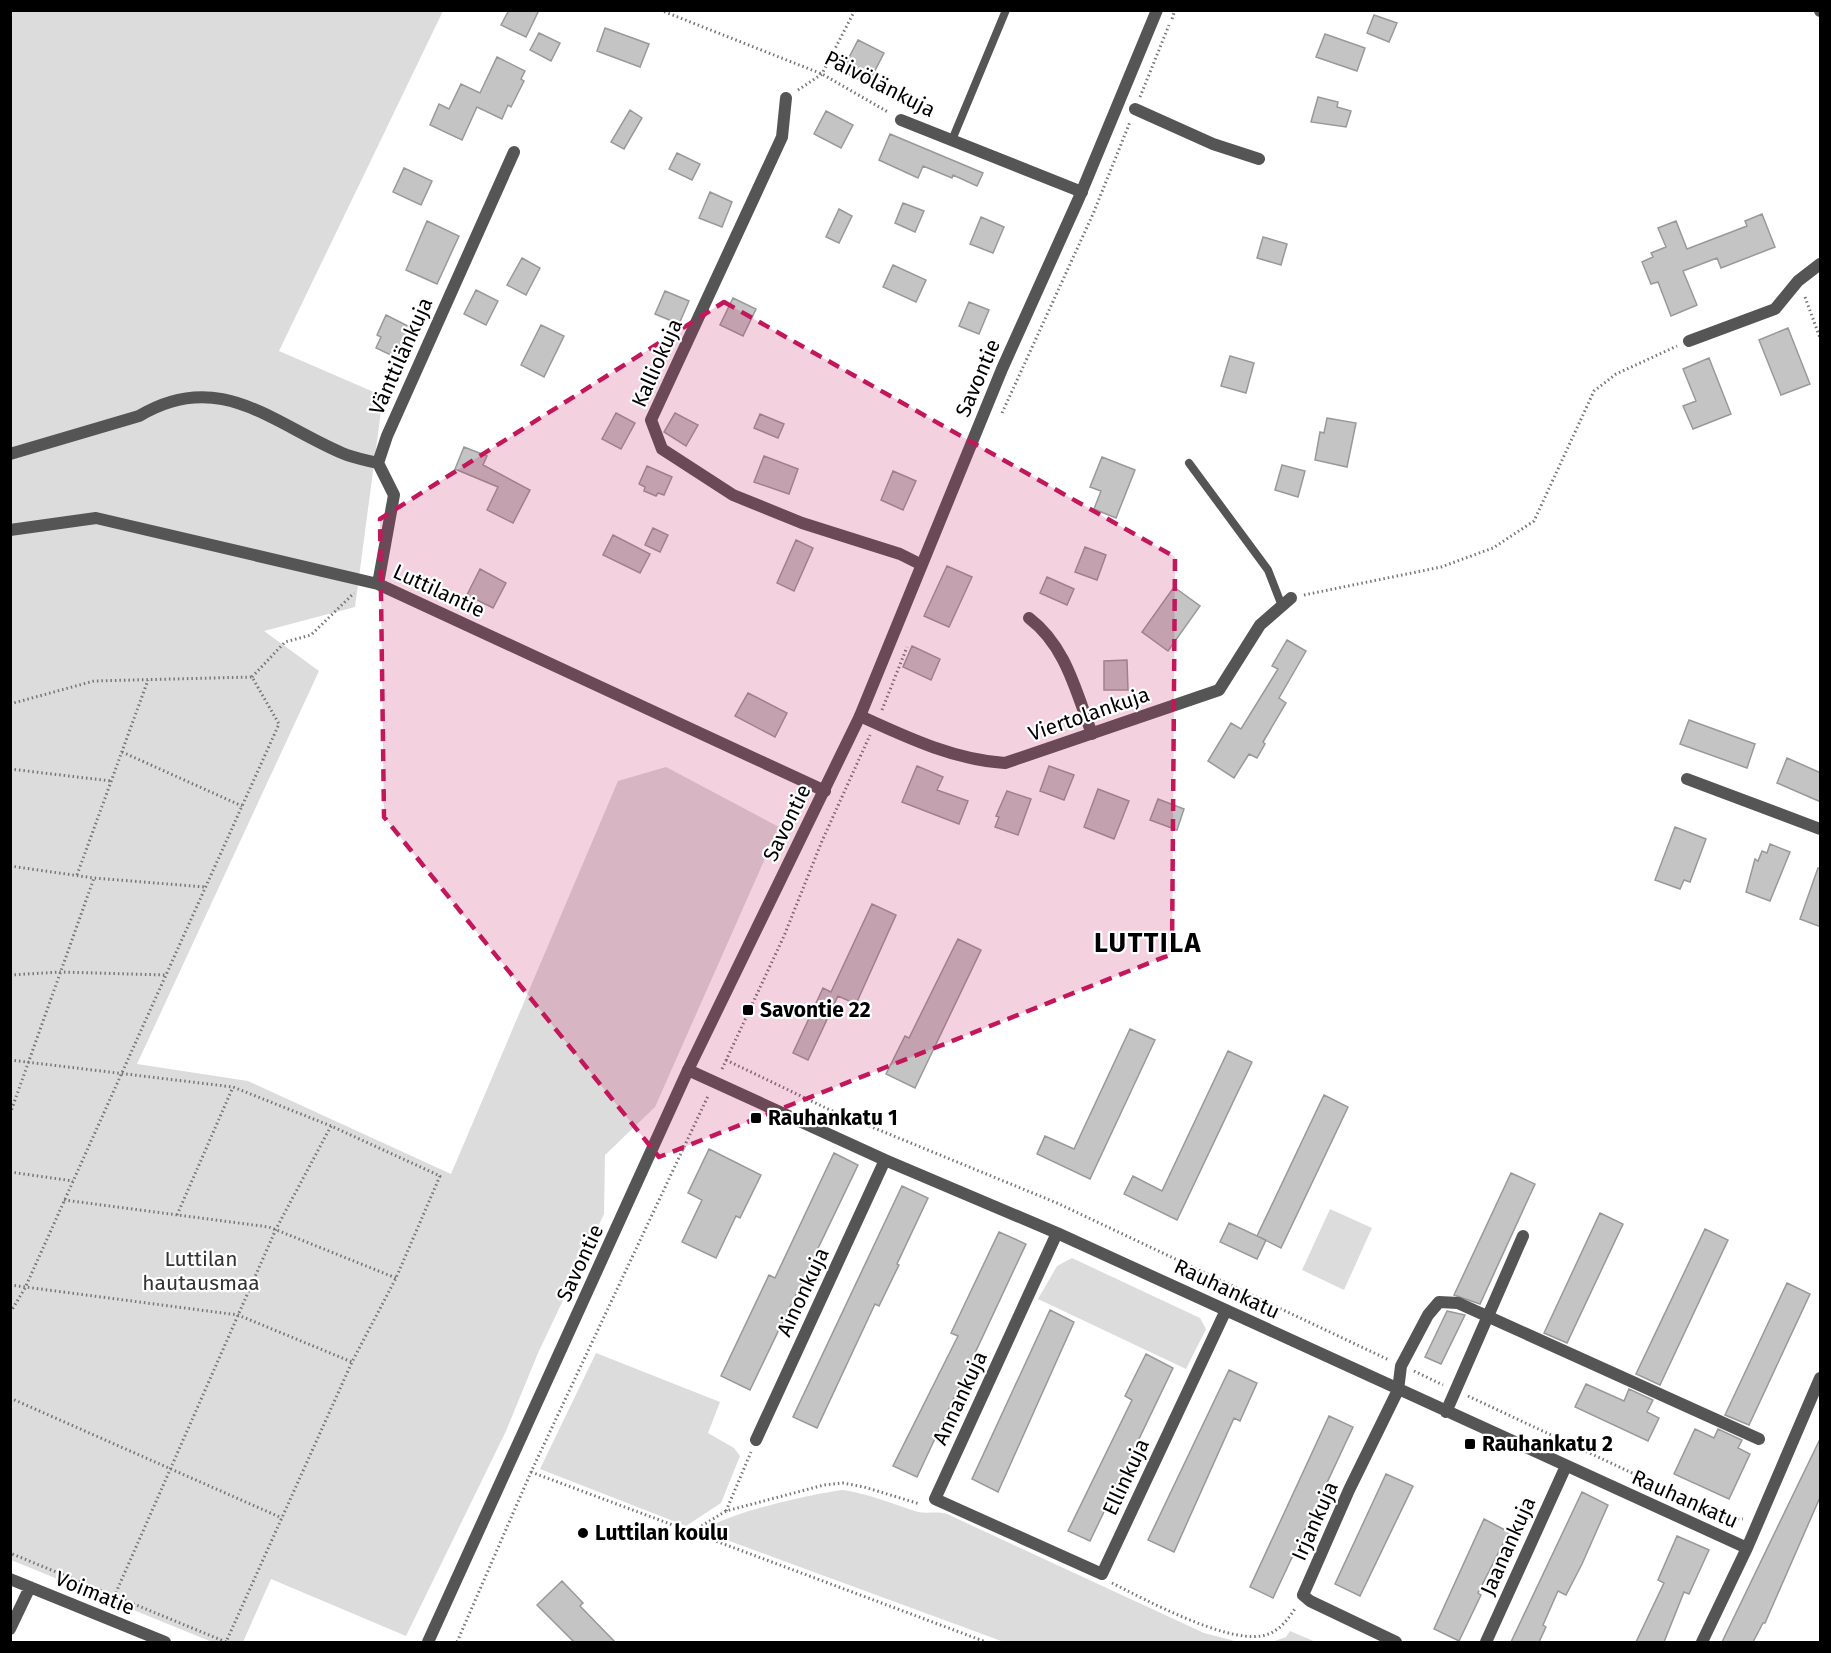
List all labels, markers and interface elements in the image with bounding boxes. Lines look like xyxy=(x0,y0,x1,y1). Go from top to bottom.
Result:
street label: Päivölänkuja xyxy=(820,45,940,123)
street label: Vänttilänkuja xyxy=(364,293,438,419)
street label: Kalliokuja xyxy=(626,315,688,411)
street label: Savontie xyxy=(950,335,1006,421)
street label: Luttilantie xyxy=(389,558,489,624)
street label: Viertolankuja xyxy=(1025,681,1153,747)
street label: Savontie xyxy=(757,780,817,866)
district label: LUTTILA xyxy=(1094,927,1202,959)
place label: Savontie 22 xyxy=(760,997,871,1023)
marker: Savontie 22 xyxy=(741,1003,755,1017)
place label: Rauhankatu 1 xyxy=(768,1105,898,1131)
marker: Rauhankatu 1 xyxy=(749,1111,763,1125)
street label: Savontie xyxy=(551,1220,609,1306)
street label: Ainonkuja xyxy=(771,1243,835,1341)
park label: Luttilan hautausmaa xyxy=(142,1246,260,1296)
street label: Rauhankatu xyxy=(1170,1253,1284,1325)
street label: Annankuja xyxy=(927,1347,993,1449)
place label: Rauhankatu 2 xyxy=(1482,1431,1613,1457)
street label: Ellinkuja xyxy=(1097,1434,1155,1520)
marker: Rauhankatu 2 xyxy=(1463,1437,1477,1451)
street label: Rauhankatu xyxy=(1628,1464,1742,1534)
street label: Irjankuja xyxy=(1286,1477,1344,1565)
street label: Jaanankuja xyxy=(1475,1493,1541,1599)
place label: Luttilan koulu xyxy=(595,1520,728,1546)
marker: Luttilan koulu xyxy=(576,1526,590,1540)
street label: Voimatie xyxy=(51,1565,139,1621)

